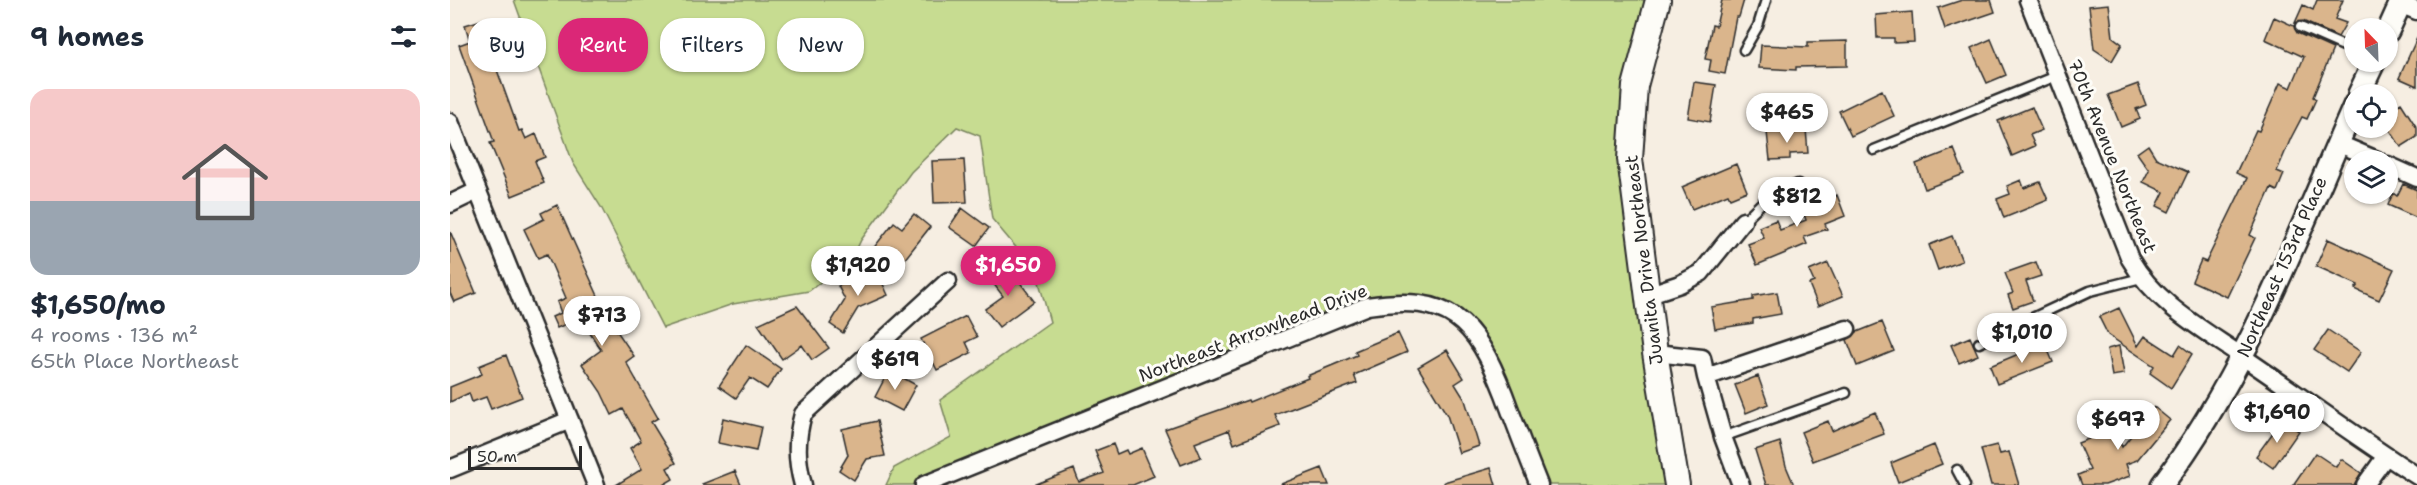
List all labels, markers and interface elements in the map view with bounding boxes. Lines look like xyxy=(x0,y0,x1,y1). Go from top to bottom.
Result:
chip: Buy xyxy=(468,18,546,72)
chip: Rent xyxy=(558,18,648,72)
chip: Filters xyxy=(660,18,765,72)
chip: New xyxy=(777,18,864,72)
north arrow xyxy=(2344,18,2398,72)
map controls xyxy=(2344,18,2398,204)
text: 9 homes xyxy=(30,19,144,54)
icon: filters xyxy=(387,20,420,53)
street label: 70th Avenue Northeast xyxy=(2062,55,2162,257)
button: locate xyxy=(2344,84,2398,138)
pin: $465 xyxy=(1751,93,1823,144)
text: $465 xyxy=(1760,99,1814,125)
icon: home xyxy=(171,128,279,236)
button: layers xyxy=(2344,150,2398,204)
street label: Juanita Drive Northeast xyxy=(1619,154,1669,366)
street label: Northeast 153rd Place xyxy=(2231,173,2333,361)
pin: $812 xyxy=(1761,177,1833,228)
text: $812 xyxy=(1772,183,1822,209)
pin: $1,920 xyxy=(809,246,907,297)
pin: $1,650 xyxy=(959,246,1057,297)
text: $1,920 xyxy=(825,252,891,278)
text: $1,650 xyxy=(975,252,1041,278)
street label: Northeast Arrowhead Drive xyxy=(1135,278,1371,388)
text: $1,650/mo xyxy=(30,287,166,322)
pin: $713 xyxy=(566,296,638,347)
text: $713 xyxy=(577,302,627,328)
pin: $1,010 xyxy=(1973,313,2071,364)
text: $1,010 xyxy=(1991,319,2053,345)
text: 4 rooms · 136 m² xyxy=(30,322,198,348)
pin: $619 xyxy=(859,340,931,391)
text: $619 xyxy=(871,346,919,372)
text: 65th Place Northeast xyxy=(30,348,239,374)
pin: $1,690 xyxy=(2228,393,2326,444)
text: $1,690 xyxy=(2243,399,2311,425)
pin: $697 xyxy=(2082,400,2154,451)
text: $697 xyxy=(2091,406,2145,432)
scale bar xyxy=(468,443,582,470)
text: 50 m xyxy=(477,446,517,467)

